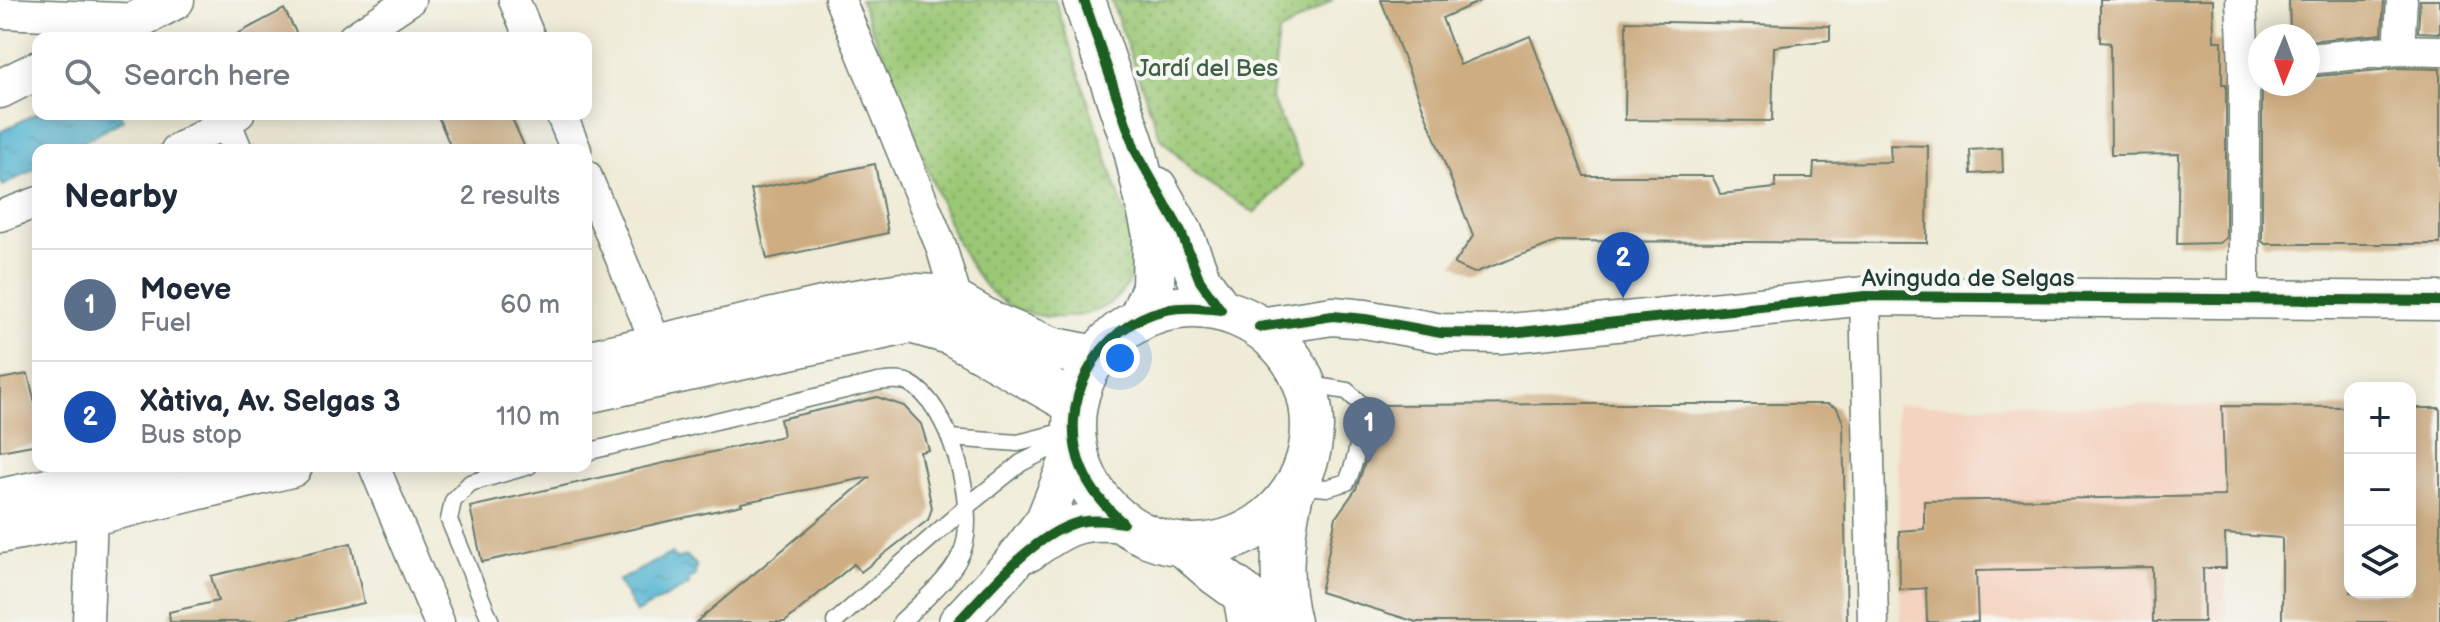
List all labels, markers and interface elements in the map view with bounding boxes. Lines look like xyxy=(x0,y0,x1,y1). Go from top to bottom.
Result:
north arrow xyxy=(2248,24,2320,96)
search box xyxy=(32,32,592,120)
icon: search xyxy=(60,54,104,98)
park label: Jardí del Bes xyxy=(1136,54,1278,83)
text: Search here xyxy=(124,58,290,94)
text: Nearby xyxy=(64,176,178,217)
text: 2 results xyxy=(460,181,560,212)
pin: 2 xyxy=(1597,232,1649,298)
street label: Avinguda de Selgas xyxy=(1861,264,2075,293)
text: Moeve xyxy=(140,272,231,308)
text: 1 xyxy=(85,290,95,321)
text: 60 m xyxy=(500,290,560,321)
text: Fuel xyxy=(140,308,191,339)
your location xyxy=(1100,338,1140,378)
map controls xyxy=(2344,382,2416,598)
button: + xyxy=(2344,382,2416,454)
text: Xàtiva, Av. Selgas 3 xyxy=(140,384,401,420)
pin: 1 xyxy=(1343,397,1395,463)
text: 2 xyxy=(82,402,98,433)
text: 110 m xyxy=(496,402,560,433)
text: Bus stop xyxy=(140,420,242,451)
button: − xyxy=(2344,454,2416,526)
button: layers xyxy=(2344,526,2416,598)

